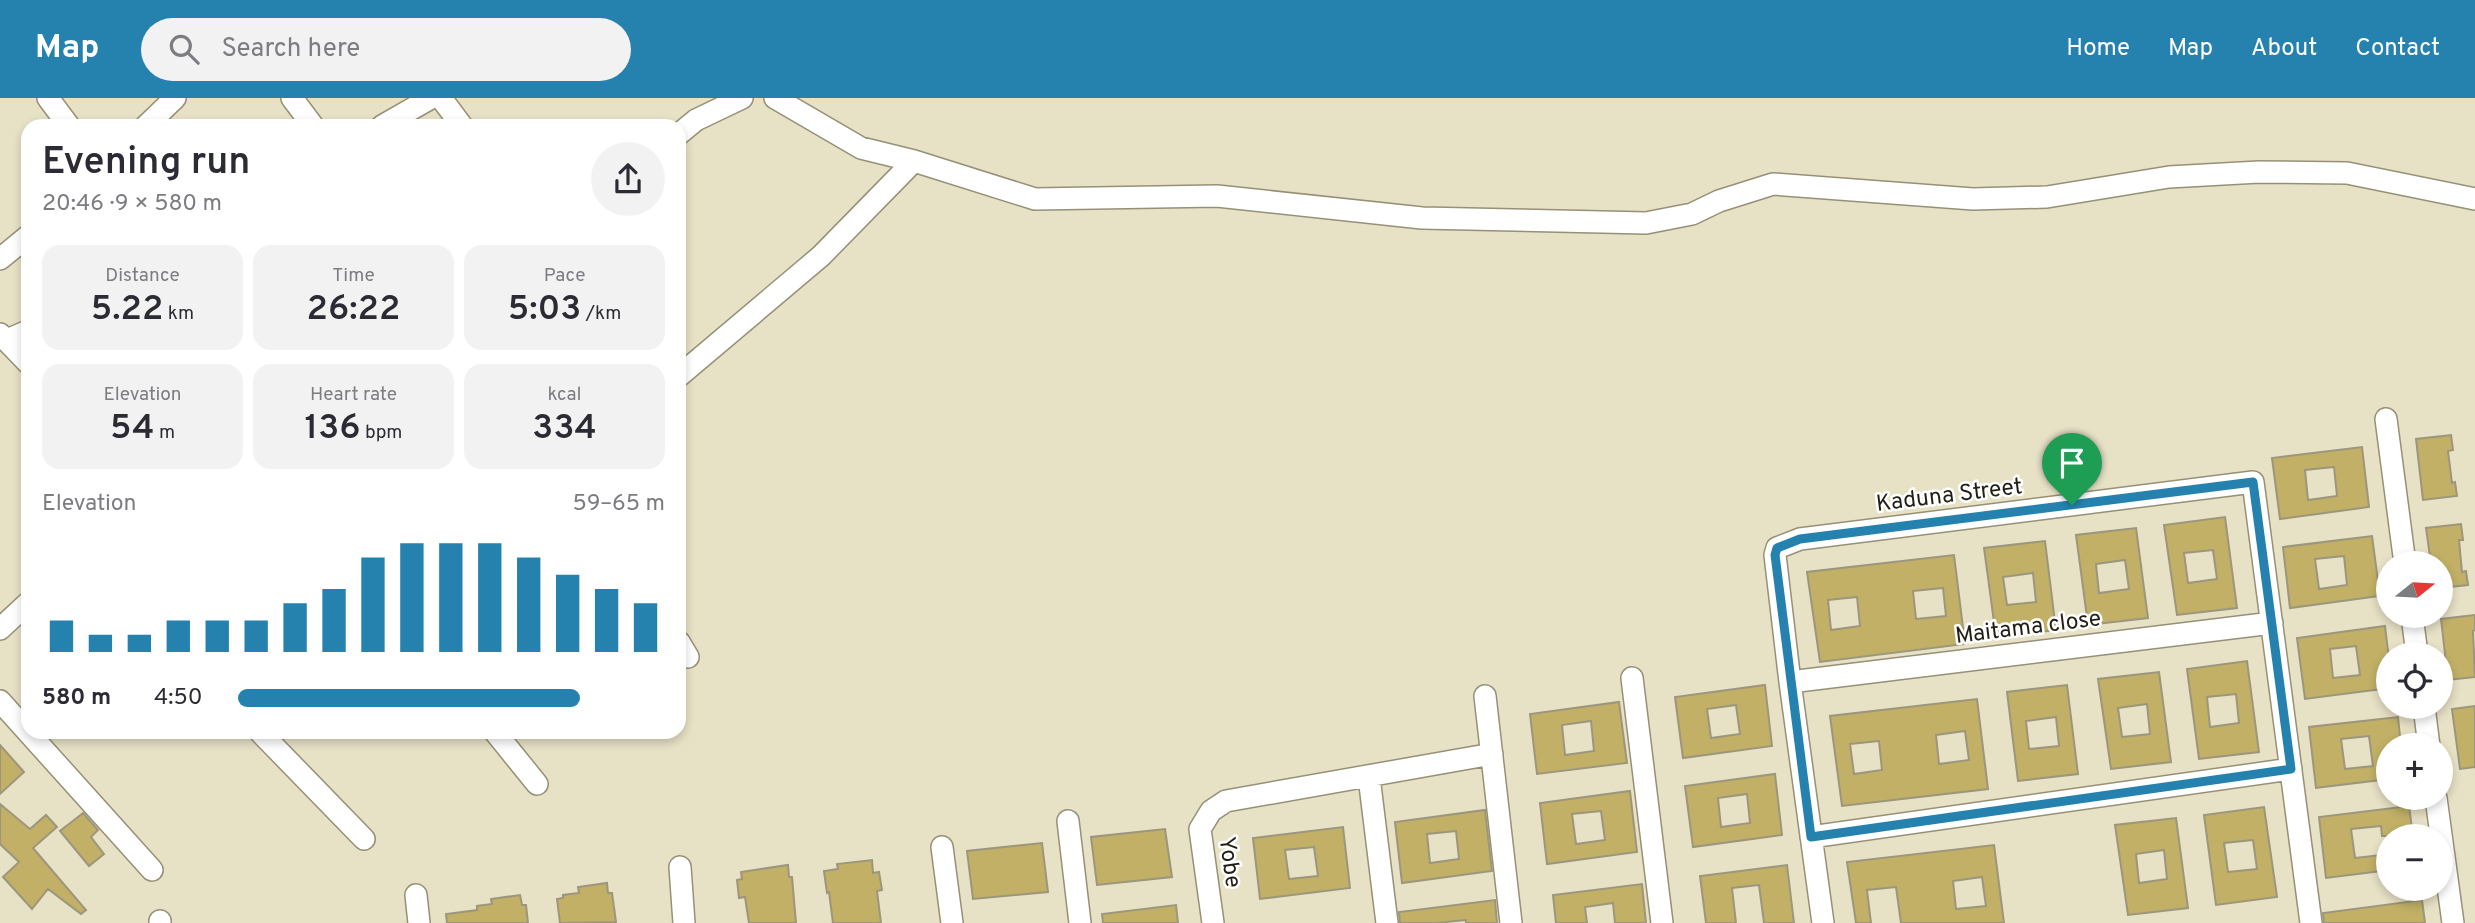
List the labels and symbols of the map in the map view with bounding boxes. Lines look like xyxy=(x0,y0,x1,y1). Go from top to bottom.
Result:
pin xyxy=(2042,433,2102,505)
street label: Kaduna Street xyxy=(1874,473,2024,520)
north arrow xyxy=(2376,551,2454,628)
street label: Maitama close xyxy=(1954,605,2103,652)
street label: Yobe xyxy=(1211,835,1246,890)

